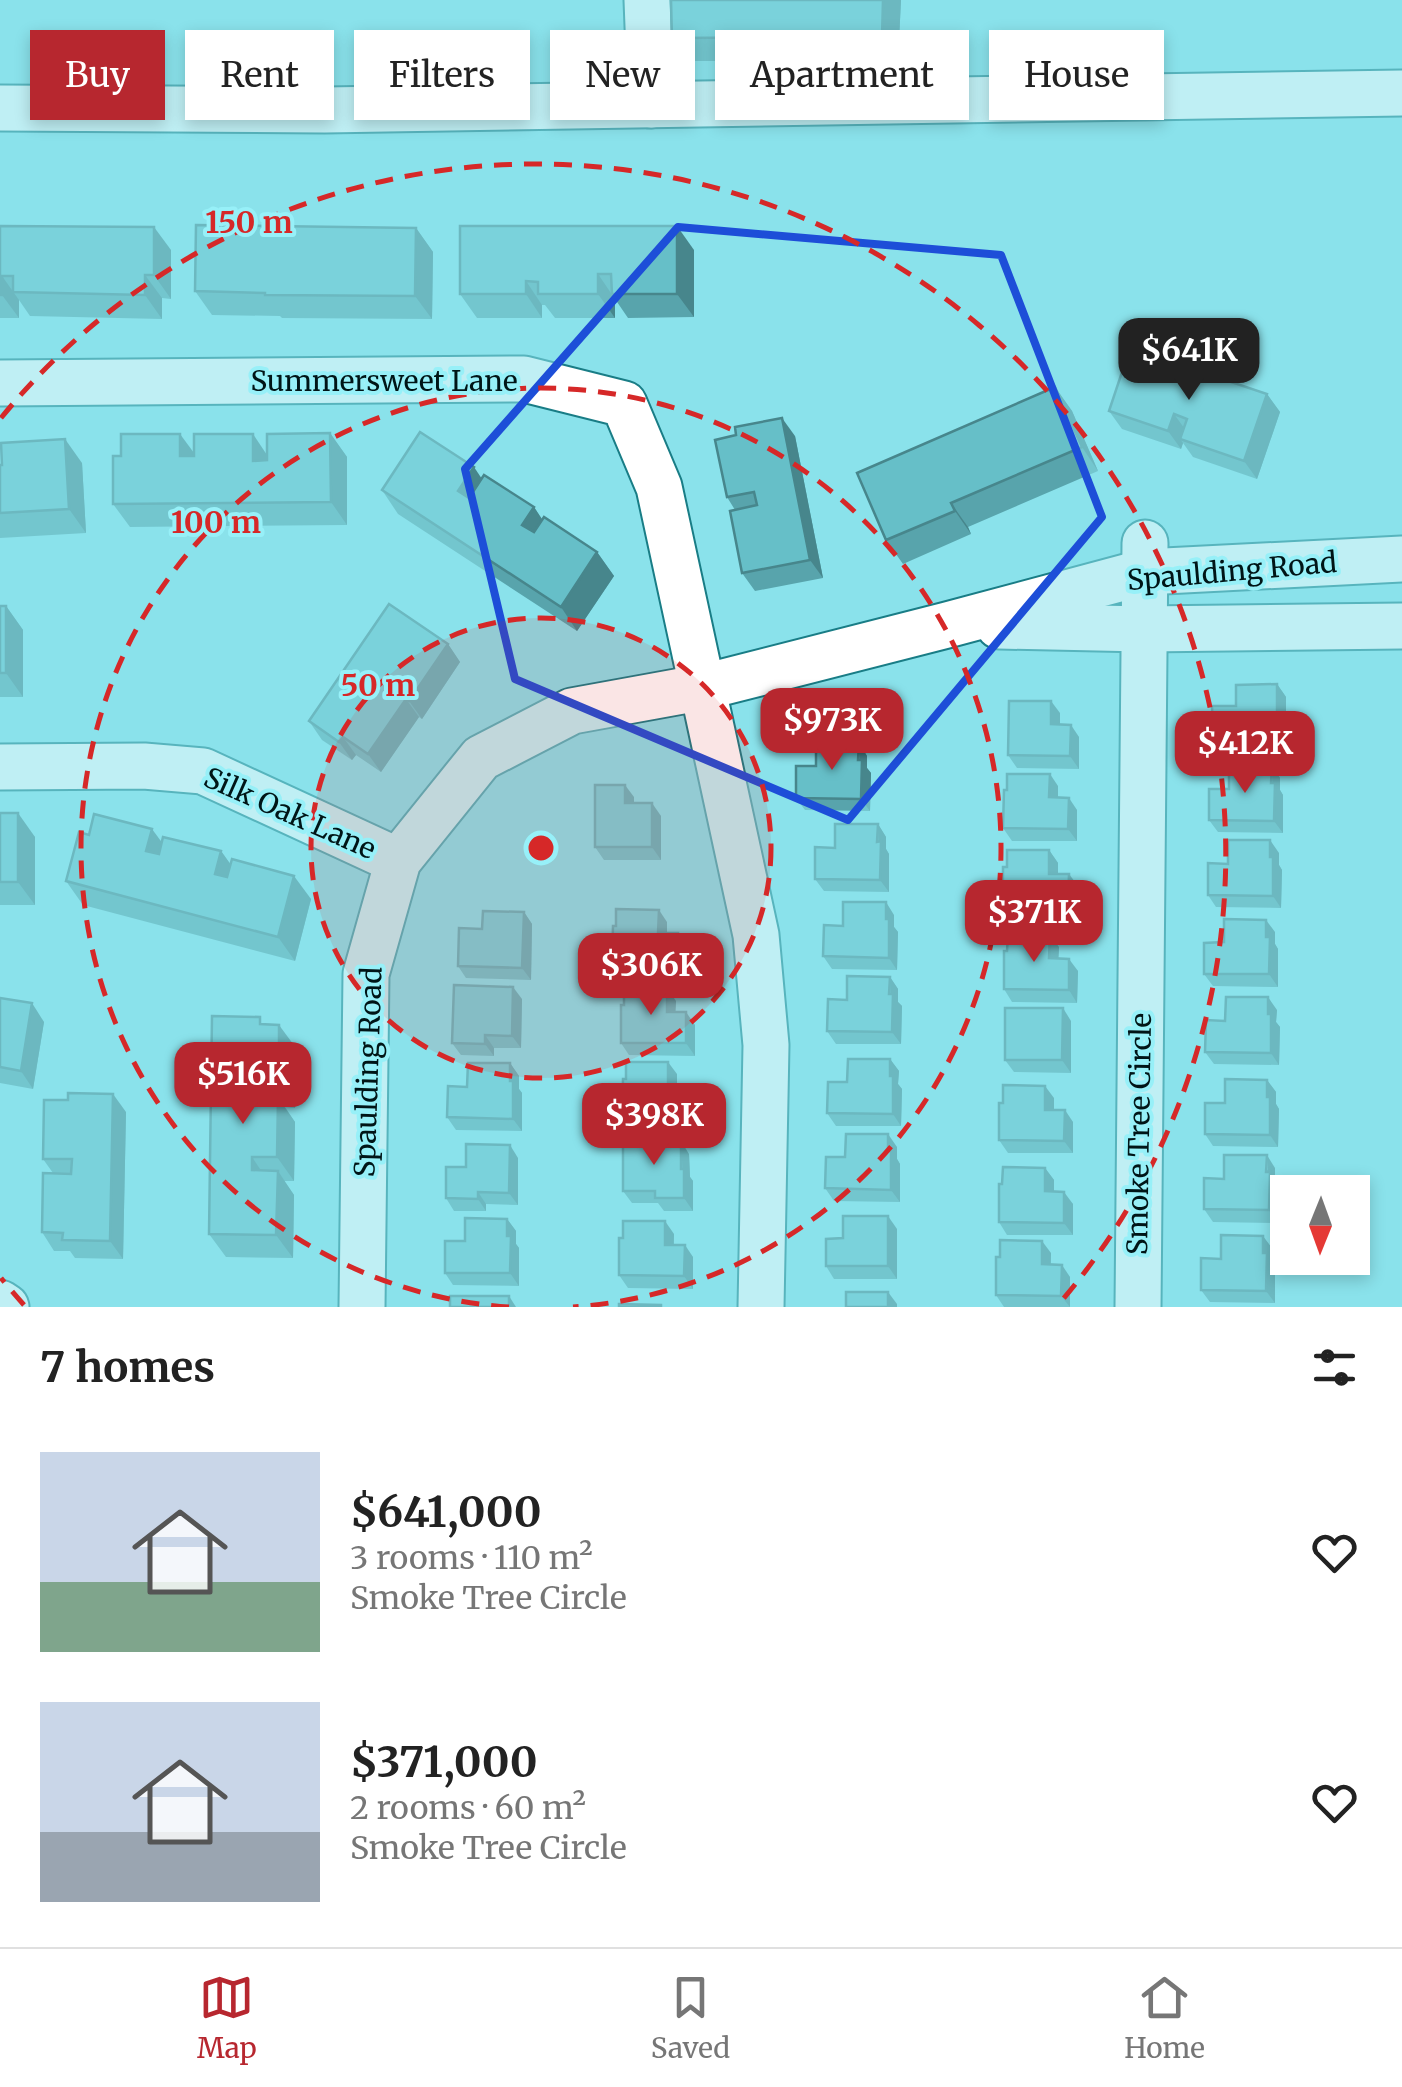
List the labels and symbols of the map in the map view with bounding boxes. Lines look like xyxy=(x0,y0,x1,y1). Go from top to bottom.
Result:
text: 150 m xyxy=(205,203,293,241)
pin: $641K xyxy=(1119,318,1259,403)
street label: Summersweet Lane xyxy=(250,363,518,399)
text: 100 m xyxy=(171,503,261,541)
street label: Spaulding Road xyxy=(1126,544,1338,598)
text: 50 m xyxy=(341,666,415,704)
pin: $973K xyxy=(762,688,902,773)
pin: $412K xyxy=(1175,711,1315,796)
street label: Silk Oak Lane xyxy=(198,759,382,867)
centre of rings xyxy=(523,830,559,866)
pin: $371K xyxy=(964,880,1104,965)
pin: $306K xyxy=(581,933,721,1018)
street label: Spaulding Road xyxy=(346,966,390,1178)
street label: Smoke Tree Circle xyxy=(1119,1013,1159,1255)
pin: $516K xyxy=(173,1042,313,1127)
pin: $398K xyxy=(584,1083,724,1168)
north arrow xyxy=(1270,1175,1370,1275)

